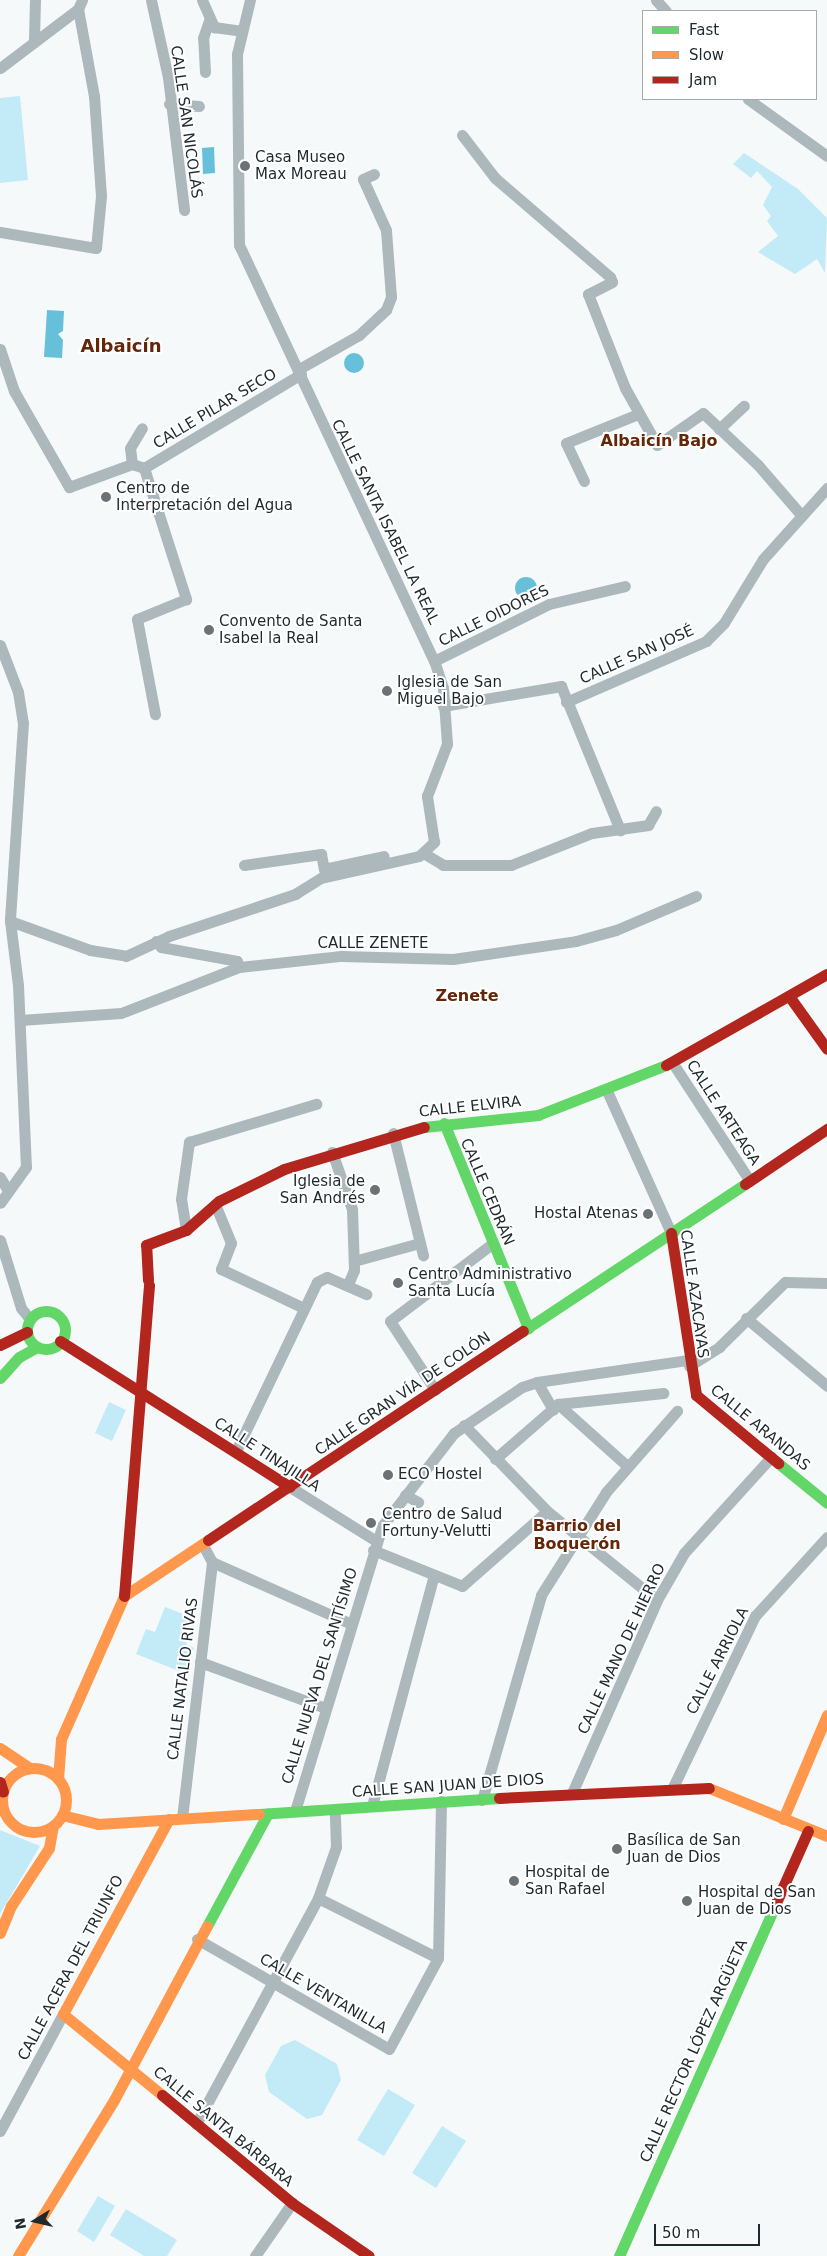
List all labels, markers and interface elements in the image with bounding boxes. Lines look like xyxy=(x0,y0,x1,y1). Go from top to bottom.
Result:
legend xyxy=(642,10,817,100)
text: Fast xyxy=(689,21,719,39)
street label: CALLE SAN NICOLÁS xyxy=(166,44,206,200)
text: Slow xyxy=(689,46,724,64)
text: Jam xyxy=(689,71,717,89)
place label: Casa Museo Max Moreau xyxy=(255,148,347,183)
marker: Casa Museo Max Moreau xyxy=(239,160,251,172)
district label: Albaicín xyxy=(81,335,161,357)
street label: CALLE PILAR SECO xyxy=(150,365,280,453)
street label: CALLE SANTA ISABEL LA REAL xyxy=(327,417,443,627)
district label: Albaicín Bajo xyxy=(600,431,718,451)
place label: Centro de Interpretación del Agua xyxy=(116,479,293,514)
marker: Centro de Interpretación del Agua xyxy=(100,491,112,503)
street label: CALLE OIDORES xyxy=(436,581,552,651)
place label: Convento de Santa Isabel la Real xyxy=(219,612,362,647)
street label: CALLE SAN JOSÉ xyxy=(577,622,697,688)
marker: Convento de Santa Isabel la Real xyxy=(203,624,215,636)
place label: Iglesia de San Miguel Bajo xyxy=(397,673,502,708)
marker: Iglesia de San Miguel Bajo xyxy=(381,685,393,697)
street label: CALLE ZENETE xyxy=(318,935,428,953)
district label: Zenete xyxy=(435,986,499,1006)
street label: CALLE ARTEAGA xyxy=(682,1057,764,1169)
street label: CALLE ELVIRA xyxy=(418,1093,522,1121)
street label: CALLE CEDRÁN xyxy=(456,1136,518,1248)
place label: Iglesia de San Andrés xyxy=(280,1172,365,1207)
marker: Iglesia de San Andrés xyxy=(369,1184,381,1196)
place label: Hostal Atenas xyxy=(534,1205,638,1223)
marker: Hostal Atenas xyxy=(642,1208,654,1220)
street label: CALLE AZACAYAS xyxy=(676,1229,712,1359)
place label: Centro Administrativo Santa Lucía xyxy=(408,1265,572,1300)
marker: Centro Administrativo Santa Lucía xyxy=(392,1277,404,1289)
street label: CALLE GRAN VÍA DE COLÓN xyxy=(312,1328,494,1460)
street label: CALLE ARANDAS xyxy=(707,1381,813,1475)
street label: CALLE TINAJILLA xyxy=(211,1414,323,1496)
place label: ECO Hostel xyxy=(398,1466,482,1484)
marker: ECO Hostel xyxy=(382,1469,394,1481)
place label: Centro de Salud Fortuny-Velutti xyxy=(382,1505,502,1540)
marker: Centro de Salud Fortuny-Velutti xyxy=(364,1516,378,1530)
district label: Barrio del Boquerón xyxy=(533,1516,621,1554)
street label: CALLE MANO DE HIERRO xyxy=(574,1561,670,1737)
street label: CALLE NUEVA DEL SANTÍSIMO xyxy=(278,1566,362,1786)
street label: CALLE NATALIO RIVAS xyxy=(164,1597,202,1761)
street label: CALLE ARRIOLA xyxy=(683,1604,753,1718)
street label: CALLE SAN JUAN DE DIOS xyxy=(351,1770,545,1802)
place label: Basílica de San Juan de Dios xyxy=(627,1831,741,1866)
marker: Basílica de San Juan de Dios xyxy=(611,1843,623,1855)
place label: Hospital de San Rafael xyxy=(525,1863,610,1898)
street label: CALLE ACERA DEL TRIUNFO xyxy=(14,1872,128,2064)
marker: Hospital de San Rafael xyxy=(507,1874,521,1888)
place label: Hospital de San Juan de Dios xyxy=(698,1883,816,1918)
marker: Hospital de San Juan de Dios xyxy=(680,1894,694,1908)
street label: CALLE RECTOR LÓPEZ ARGÜETA xyxy=(636,1937,752,2165)
street label: CALLE VENTANILLA xyxy=(256,1950,390,2038)
street label: CALLE SANTA BÁRBARA xyxy=(149,2063,297,2191)
north arrow xyxy=(10,2196,60,2246)
scale bar xyxy=(657,2214,763,2246)
text: N xyxy=(11,2216,29,2231)
text: 50 m xyxy=(662,2224,700,2242)

